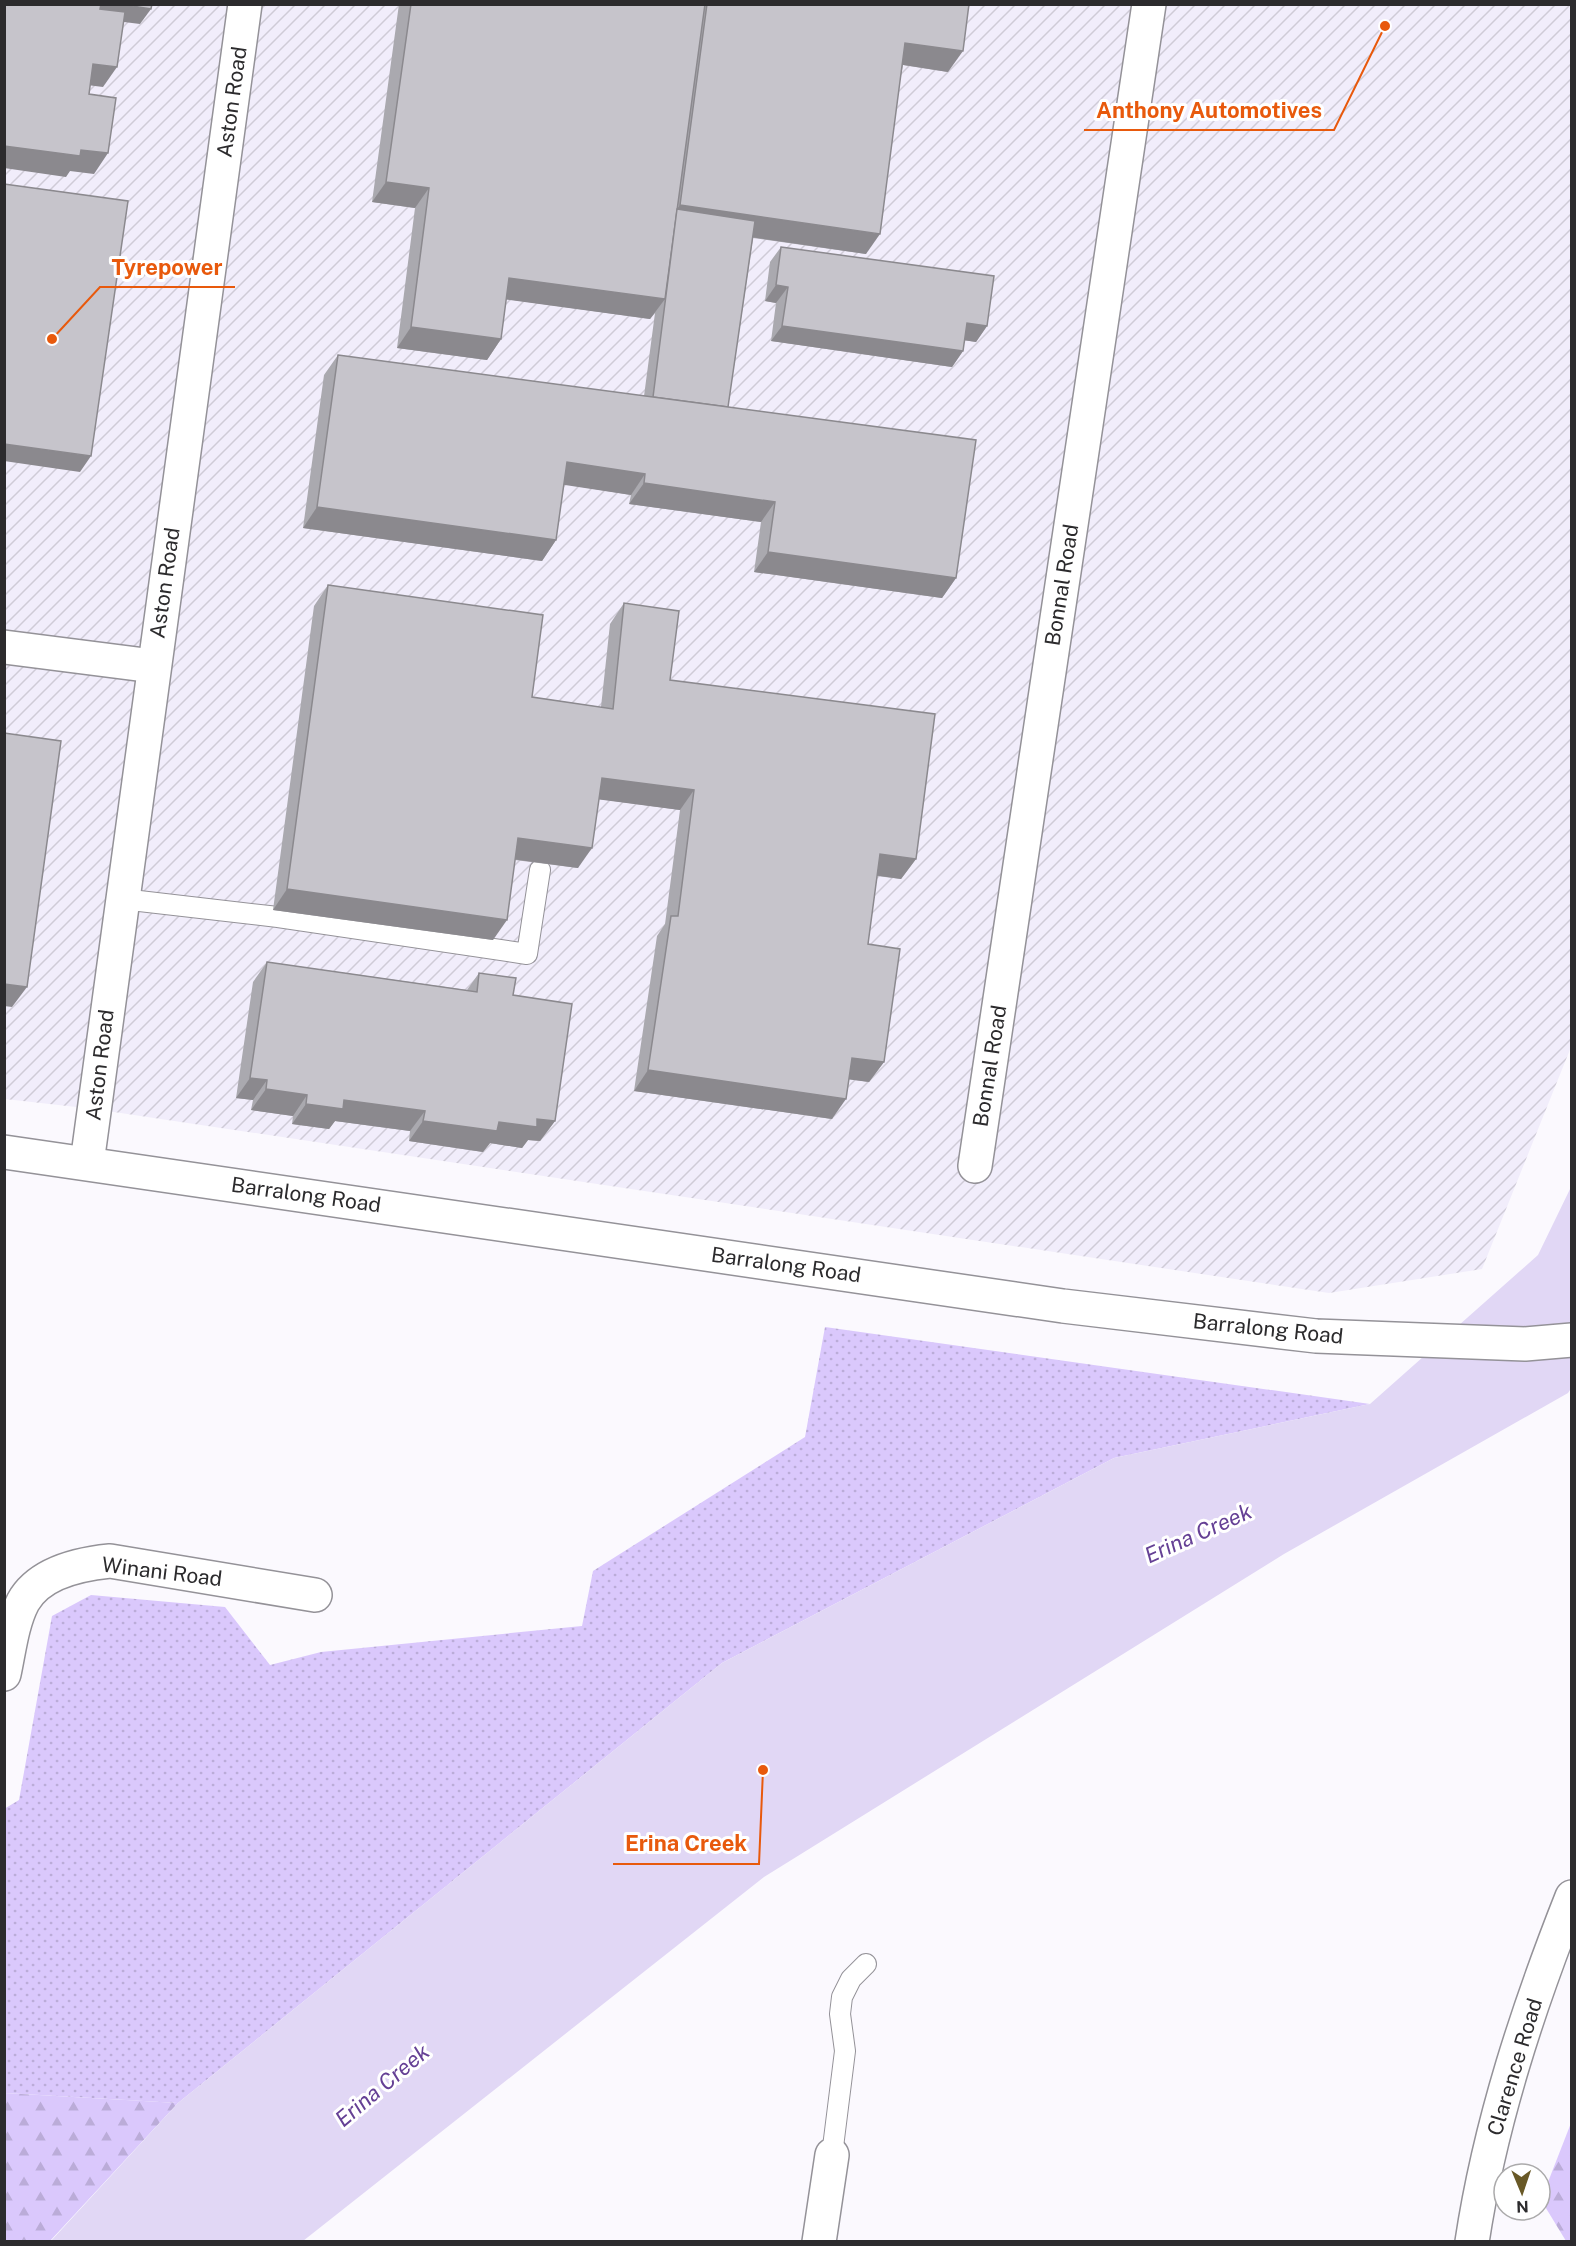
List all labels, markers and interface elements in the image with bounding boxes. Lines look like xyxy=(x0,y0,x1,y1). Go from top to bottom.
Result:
street label: Aston Road xyxy=(211,45,252,159)
callout: Anthony Automotives xyxy=(1084,90,1334,130)
text: Anthony Automotives xyxy=(1096,97,1322,123)
callout: Tyrepower xyxy=(100,247,235,287)
text: Tyrepower xyxy=(112,254,222,280)
street label: Bonnal Road xyxy=(1040,522,1083,648)
street label: Aston Road xyxy=(144,526,185,640)
street label: Bonnal Road xyxy=(968,1003,1011,1129)
street label: Aston Road xyxy=(80,1008,119,1122)
street label: Barralong Road xyxy=(230,1172,383,1217)
street label: Barralong Road xyxy=(710,1242,863,1287)
street label: Barralong Road xyxy=(1192,1308,1344,1349)
water label: Erina Creek xyxy=(1140,1498,1256,1568)
street label: Winani Road xyxy=(100,1552,224,1591)
callout: Erina Creek xyxy=(613,1824,759,1864)
text: Erina Creek xyxy=(625,1830,747,1856)
street label: Clarence Road xyxy=(1482,1995,1547,2139)
water label: Erina Creek xyxy=(330,2038,434,2132)
north arrow xyxy=(1492,2162,1552,2222)
text: N xyxy=(1516,2197,1529,2216)

